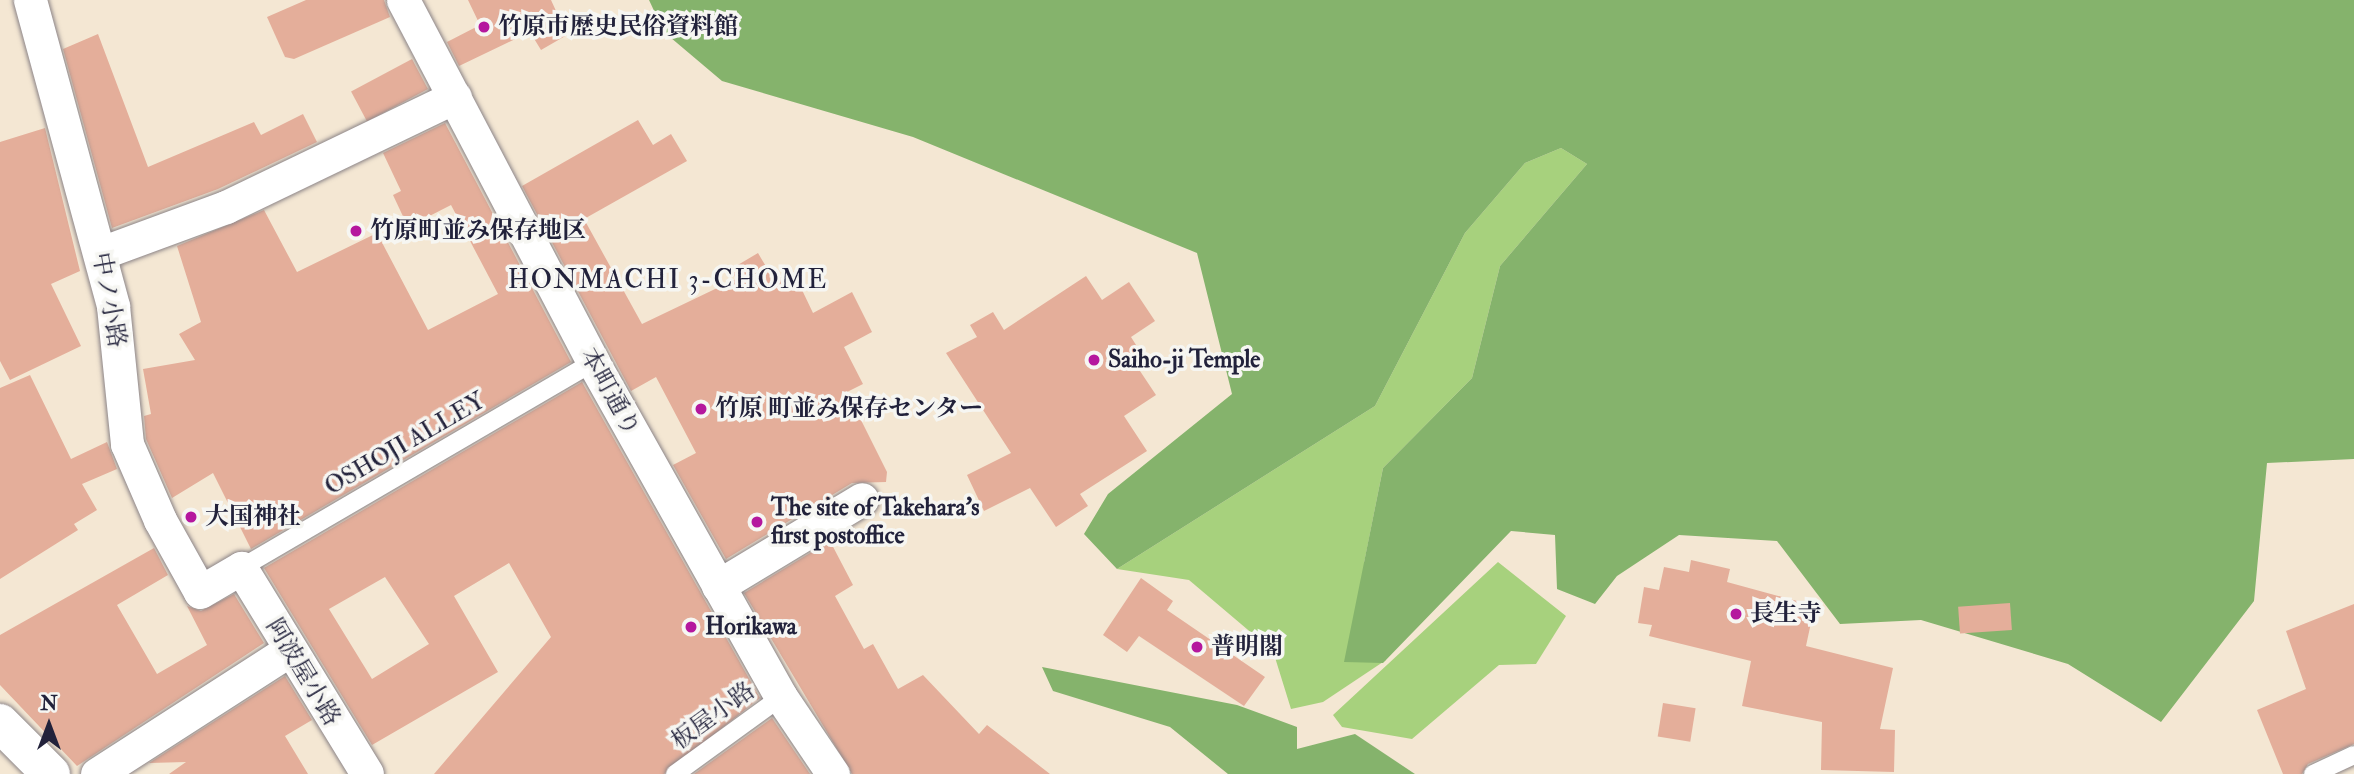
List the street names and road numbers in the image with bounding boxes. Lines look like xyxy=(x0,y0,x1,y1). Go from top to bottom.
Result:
street label: 中ノ小路 xyxy=(86,250,132,350)
street label: 本町通り xyxy=(574,343,646,441)
street label: OSHOJI ALLEY xyxy=(320,387,490,501)
street label: 阿波屋小路 xyxy=(260,613,346,731)
street label: 板屋小路 xyxy=(666,676,760,756)

